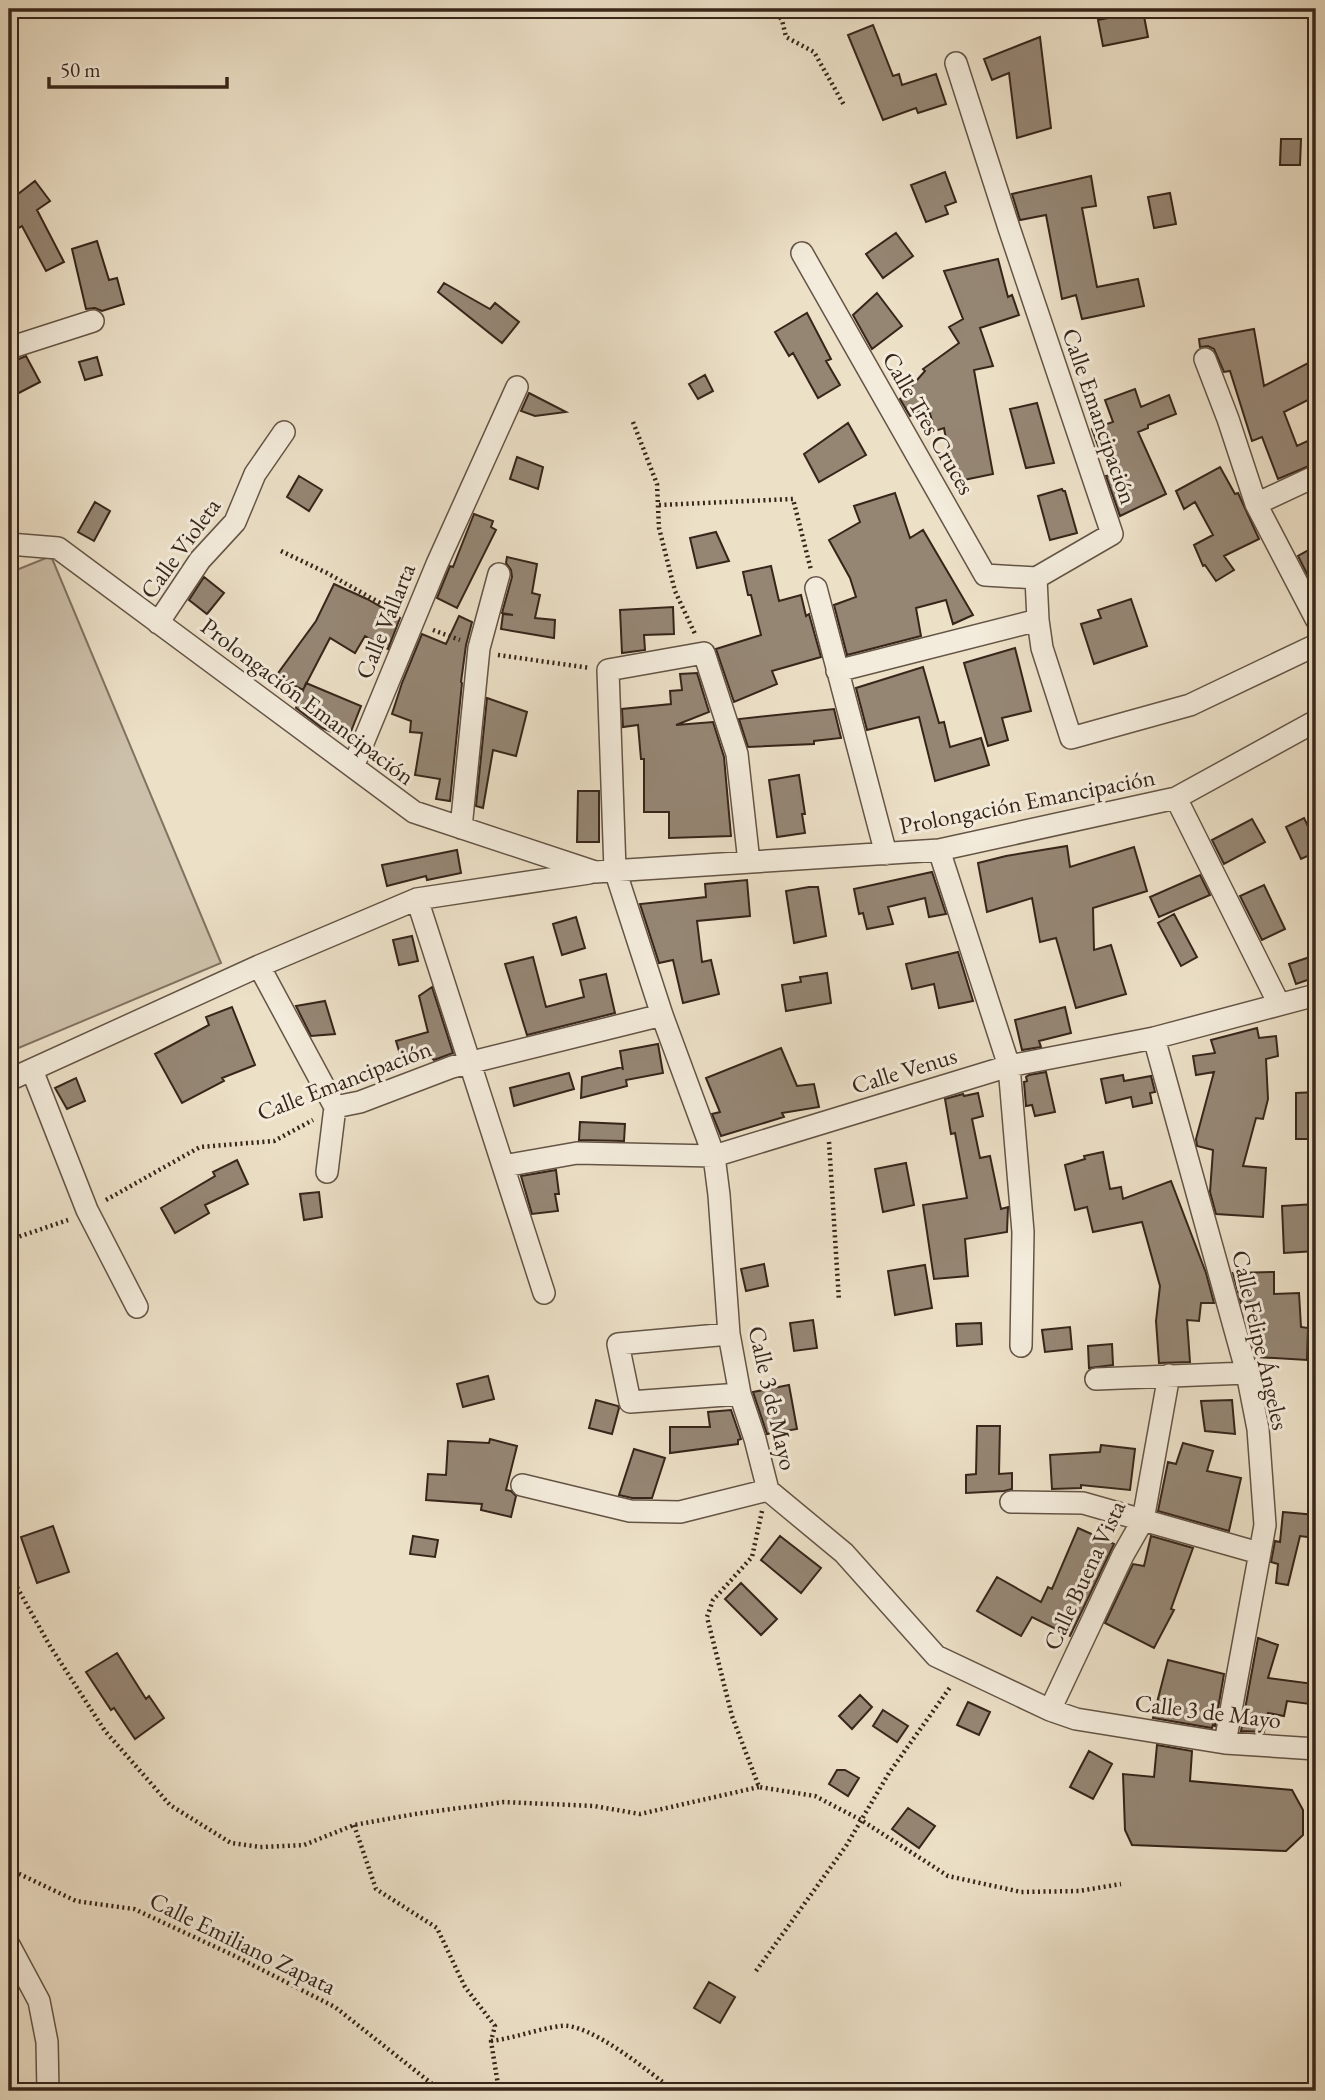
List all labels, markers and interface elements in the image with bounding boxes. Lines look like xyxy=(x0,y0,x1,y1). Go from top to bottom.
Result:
scale bar xyxy=(49,46,228,90)
text: 50 m xyxy=(60,56,101,83)
street label: Calle Emancipación xyxy=(1055,324,1145,508)
street label: Calle Tres Cruces xyxy=(876,346,982,500)
street label: Calle Violeta xyxy=(133,491,227,605)
street label: Calle Vallarta xyxy=(348,558,422,683)
street label: Prolongación Emancipación xyxy=(195,610,421,792)
street label: Prolongación Emancipación xyxy=(896,761,1158,841)
street label: Calle Emancipación xyxy=(252,1032,436,1127)
street label: Calle Venus xyxy=(848,1039,960,1101)
street label: Calle Felipe Ángeles xyxy=(1225,1247,1297,1433)
street label: Calle 3 de Mayo xyxy=(741,1323,805,1473)
street label: Calle Buena Vista xyxy=(1036,1495,1132,1655)
street label: Calle 3 de Mayo xyxy=(1133,1687,1283,1735)
street label: Calle Emiliano Zapata xyxy=(145,1884,342,2002)

